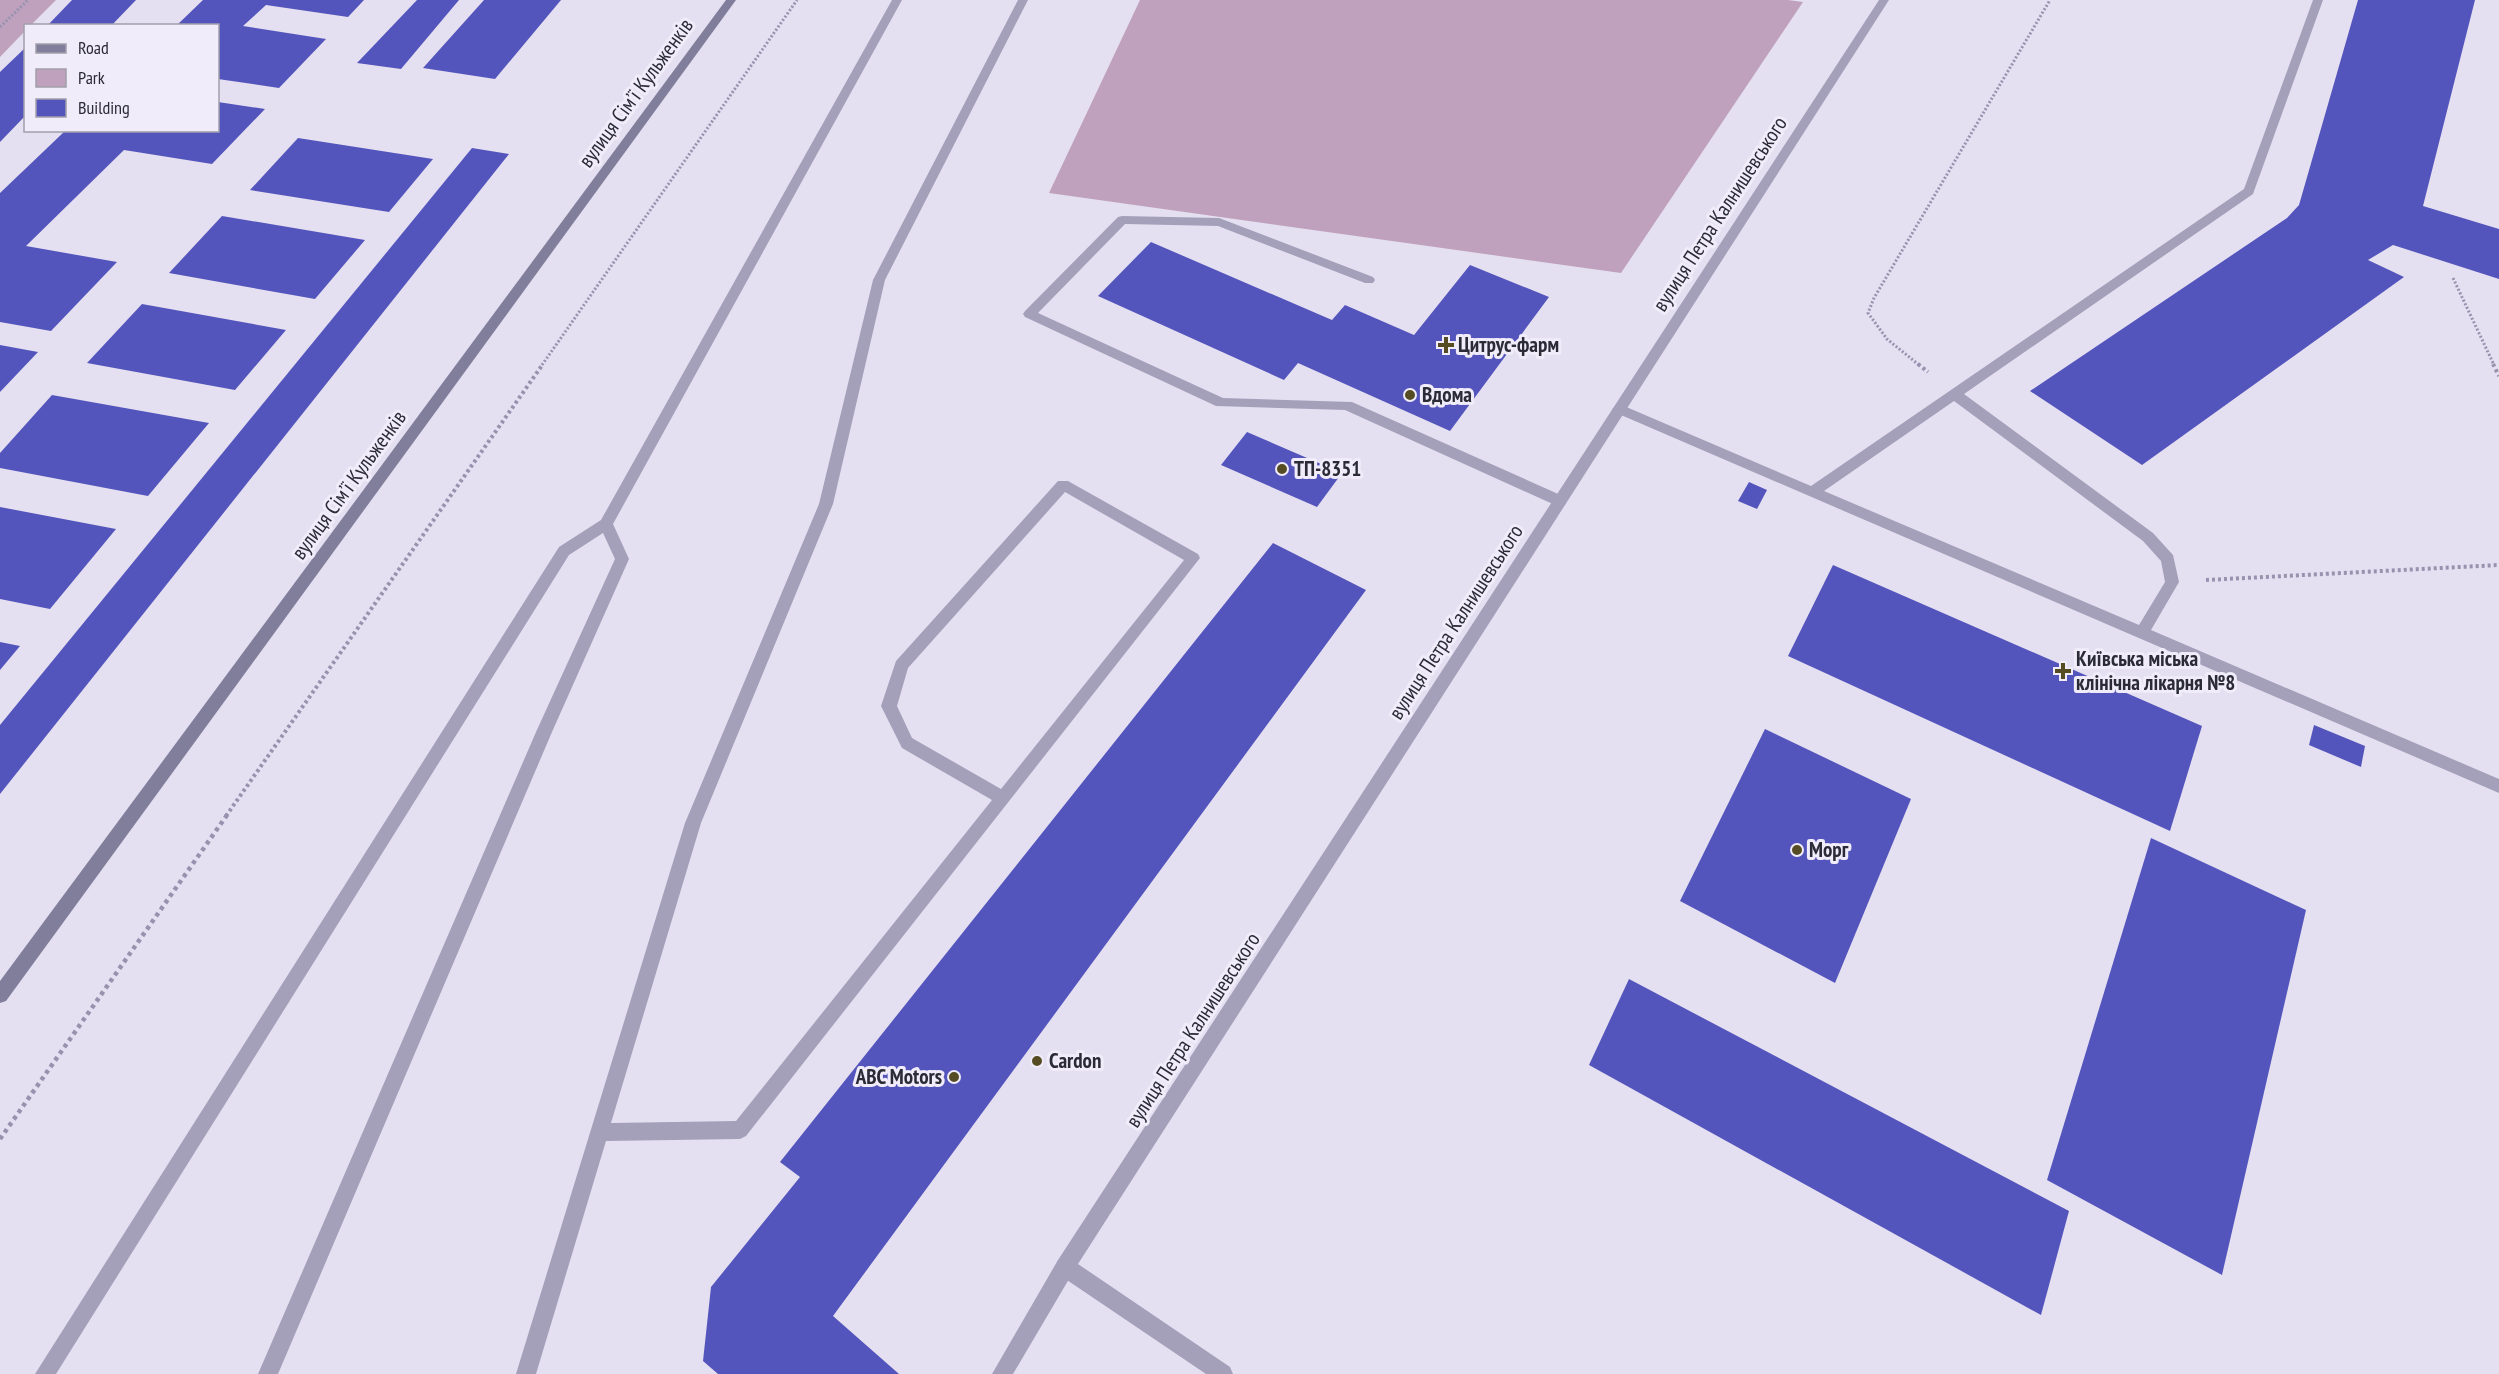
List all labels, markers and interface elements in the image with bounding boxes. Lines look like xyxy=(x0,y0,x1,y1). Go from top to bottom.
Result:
street label: вулиця Сімʼї Кульженків xyxy=(572,13,699,173)
legend xyxy=(24,24,219,132)
text: Road xyxy=(78,36,109,59)
text: Park xyxy=(78,66,105,89)
text: Building xyxy=(78,96,130,119)
street label: вулиця Петра Калнишевського xyxy=(1646,111,1793,316)
place label: Цитрус-фарм xyxy=(1458,331,1559,358)
marker: Цитрус-фарм xyxy=(1439,338,1453,352)
place label: Вдома xyxy=(1422,381,1472,408)
marker: Вдома xyxy=(1403,388,1417,402)
street label: вулиця Сімʼї Кульженків xyxy=(285,405,412,565)
place label: ТП-8351 xyxy=(1294,455,1361,482)
marker: ТП-8351 xyxy=(1275,462,1289,476)
street label: вулиця Петра Калнишевського xyxy=(1382,519,1529,724)
place label: Київська міська клінічна лікарня №8 xyxy=(2076,645,2235,696)
marker: Київська міська клінічна лікарня №8 xyxy=(2054,662,2072,680)
place label: Морг xyxy=(1809,836,1849,863)
marker: Морг xyxy=(1790,843,1804,857)
street label: вулиця Петра Калнишевського xyxy=(1119,927,1266,1132)
place label: Cardon xyxy=(1049,1047,1101,1074)
marker: Cardon xyxy=(1030,1054,1044,1068)
place label: ABC Motors xyxy=(855,1063,942,1090)
marker: ABC Motors xyxy=(947,1070,961,1084)

